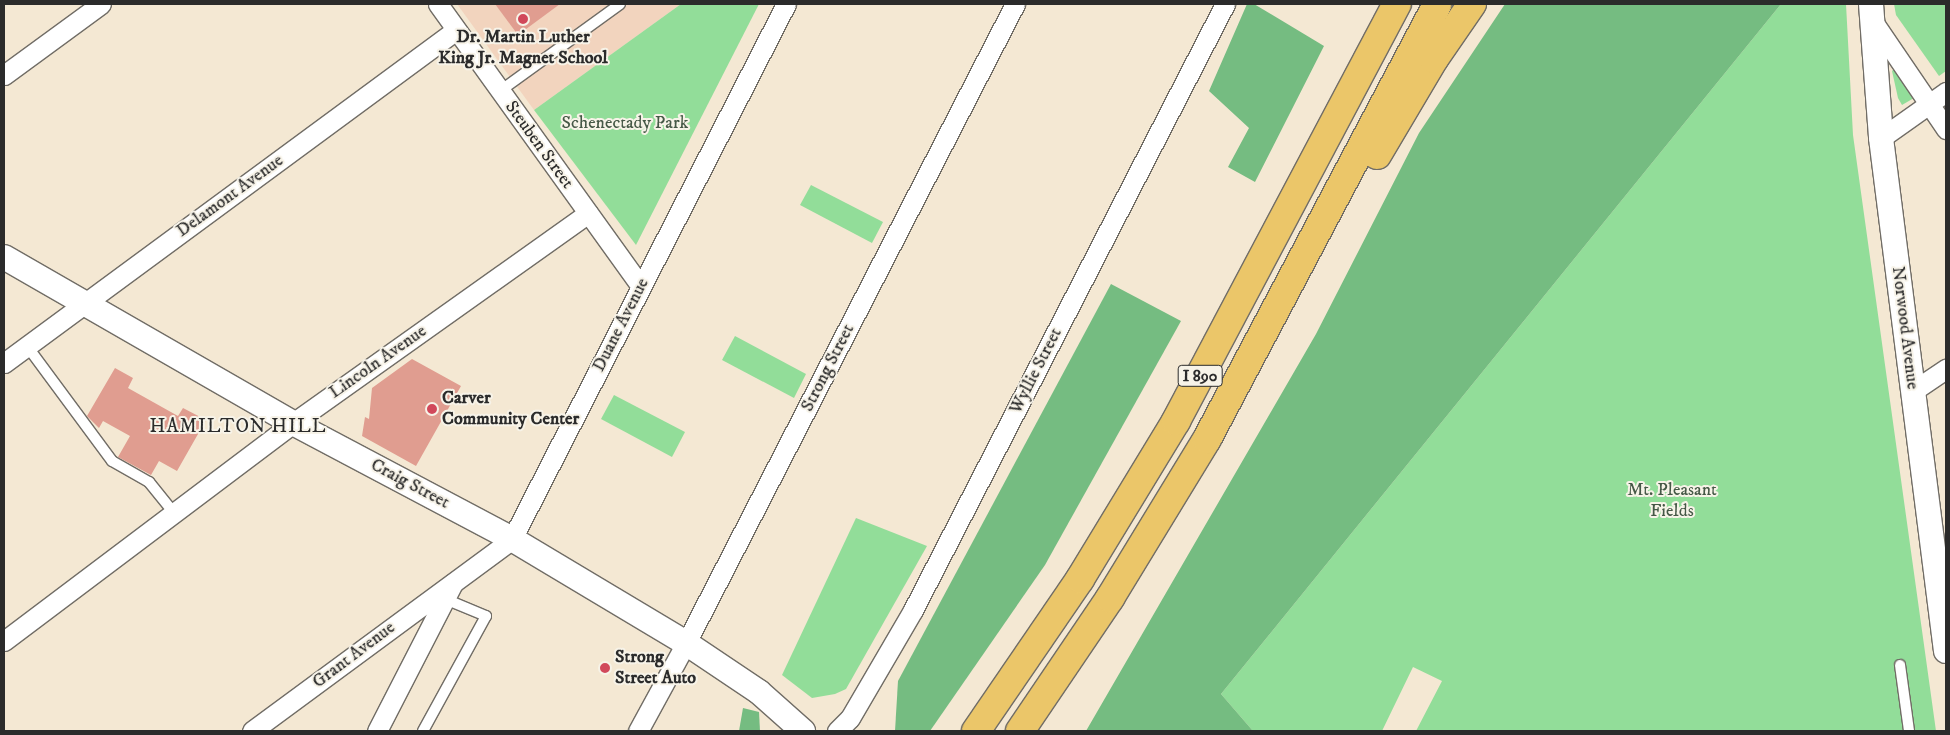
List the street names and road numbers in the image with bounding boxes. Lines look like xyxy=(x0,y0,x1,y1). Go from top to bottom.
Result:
street label: Steuben Street xyxy=(500,97,578,193)
street label: Delamont Avenue xyxy=(172,150,288,242)
street label: Norwood Avenue xyxy=(1887,265,1923,391)
street label: Duane Avenue xyxy=(588,275,654,375)
street label: Lincoln Avenue xyxy=(325,320,431,404)
street label: Strong Street xyxy=(797,321,859,415)
street label: Wyllie Street xyxy=(1005,324,1067,418)
road number: I 890 xyxy=(1178,362,1222,390)
street label: Craig Street xyxy=(367,454,453,514)
street label: Grant Avenue xyxy=(308,617,400,693)

